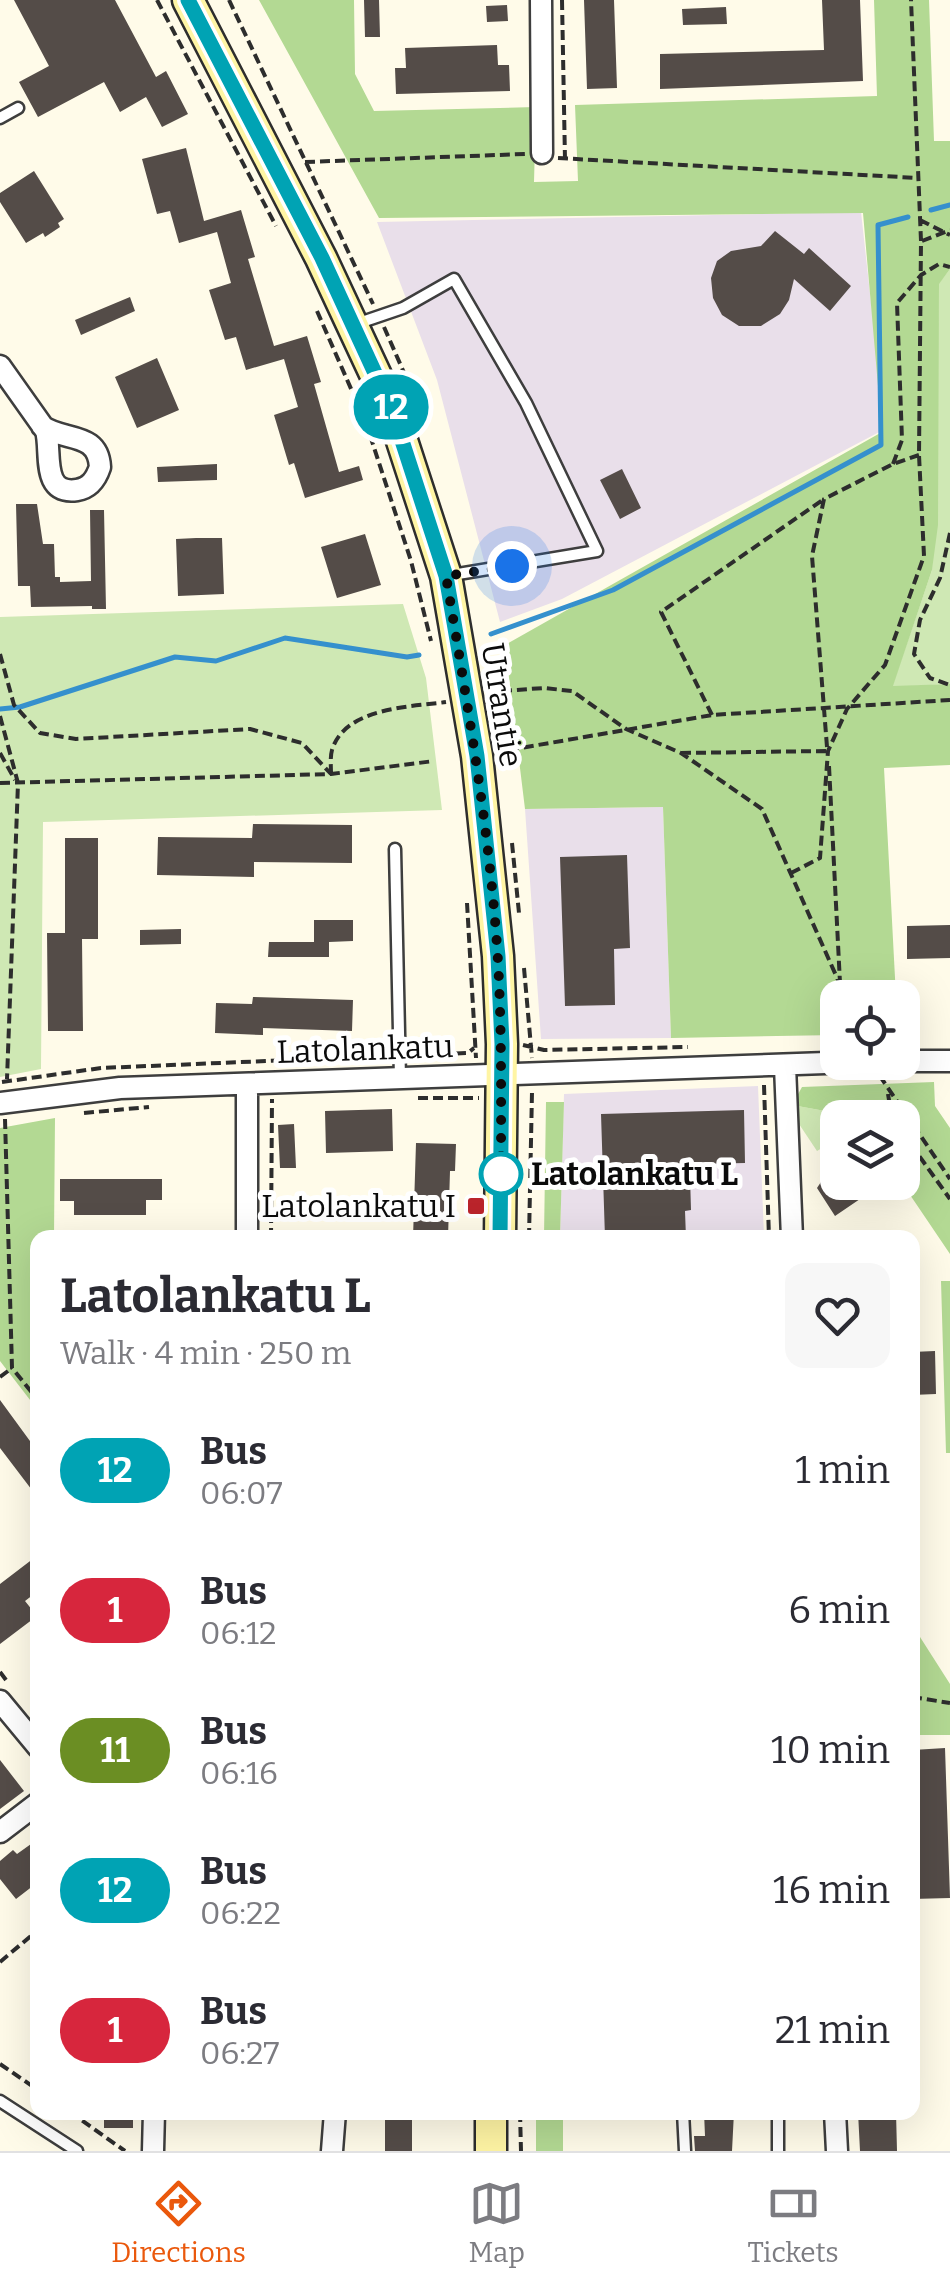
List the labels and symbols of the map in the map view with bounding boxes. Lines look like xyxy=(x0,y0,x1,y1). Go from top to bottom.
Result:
line badge: 12 xyxy=(346,374,436,440)
your location xyxy=(487,541,537,591)
street label: Utrantie xyxy=(473,640,531,770)
street label: Latolankatu xyxy=(276,1027,454,1071)
marker: Latolankatu L xyxy=(480,1153,522,1195)
place label: Latolankatu L xyxy=(531,1155,738,1193)
place label: Latolankatu I xyxy=(261,1187,456,1225)
marker: Latolankatu I xyxy=(465,1195,487,1217)

